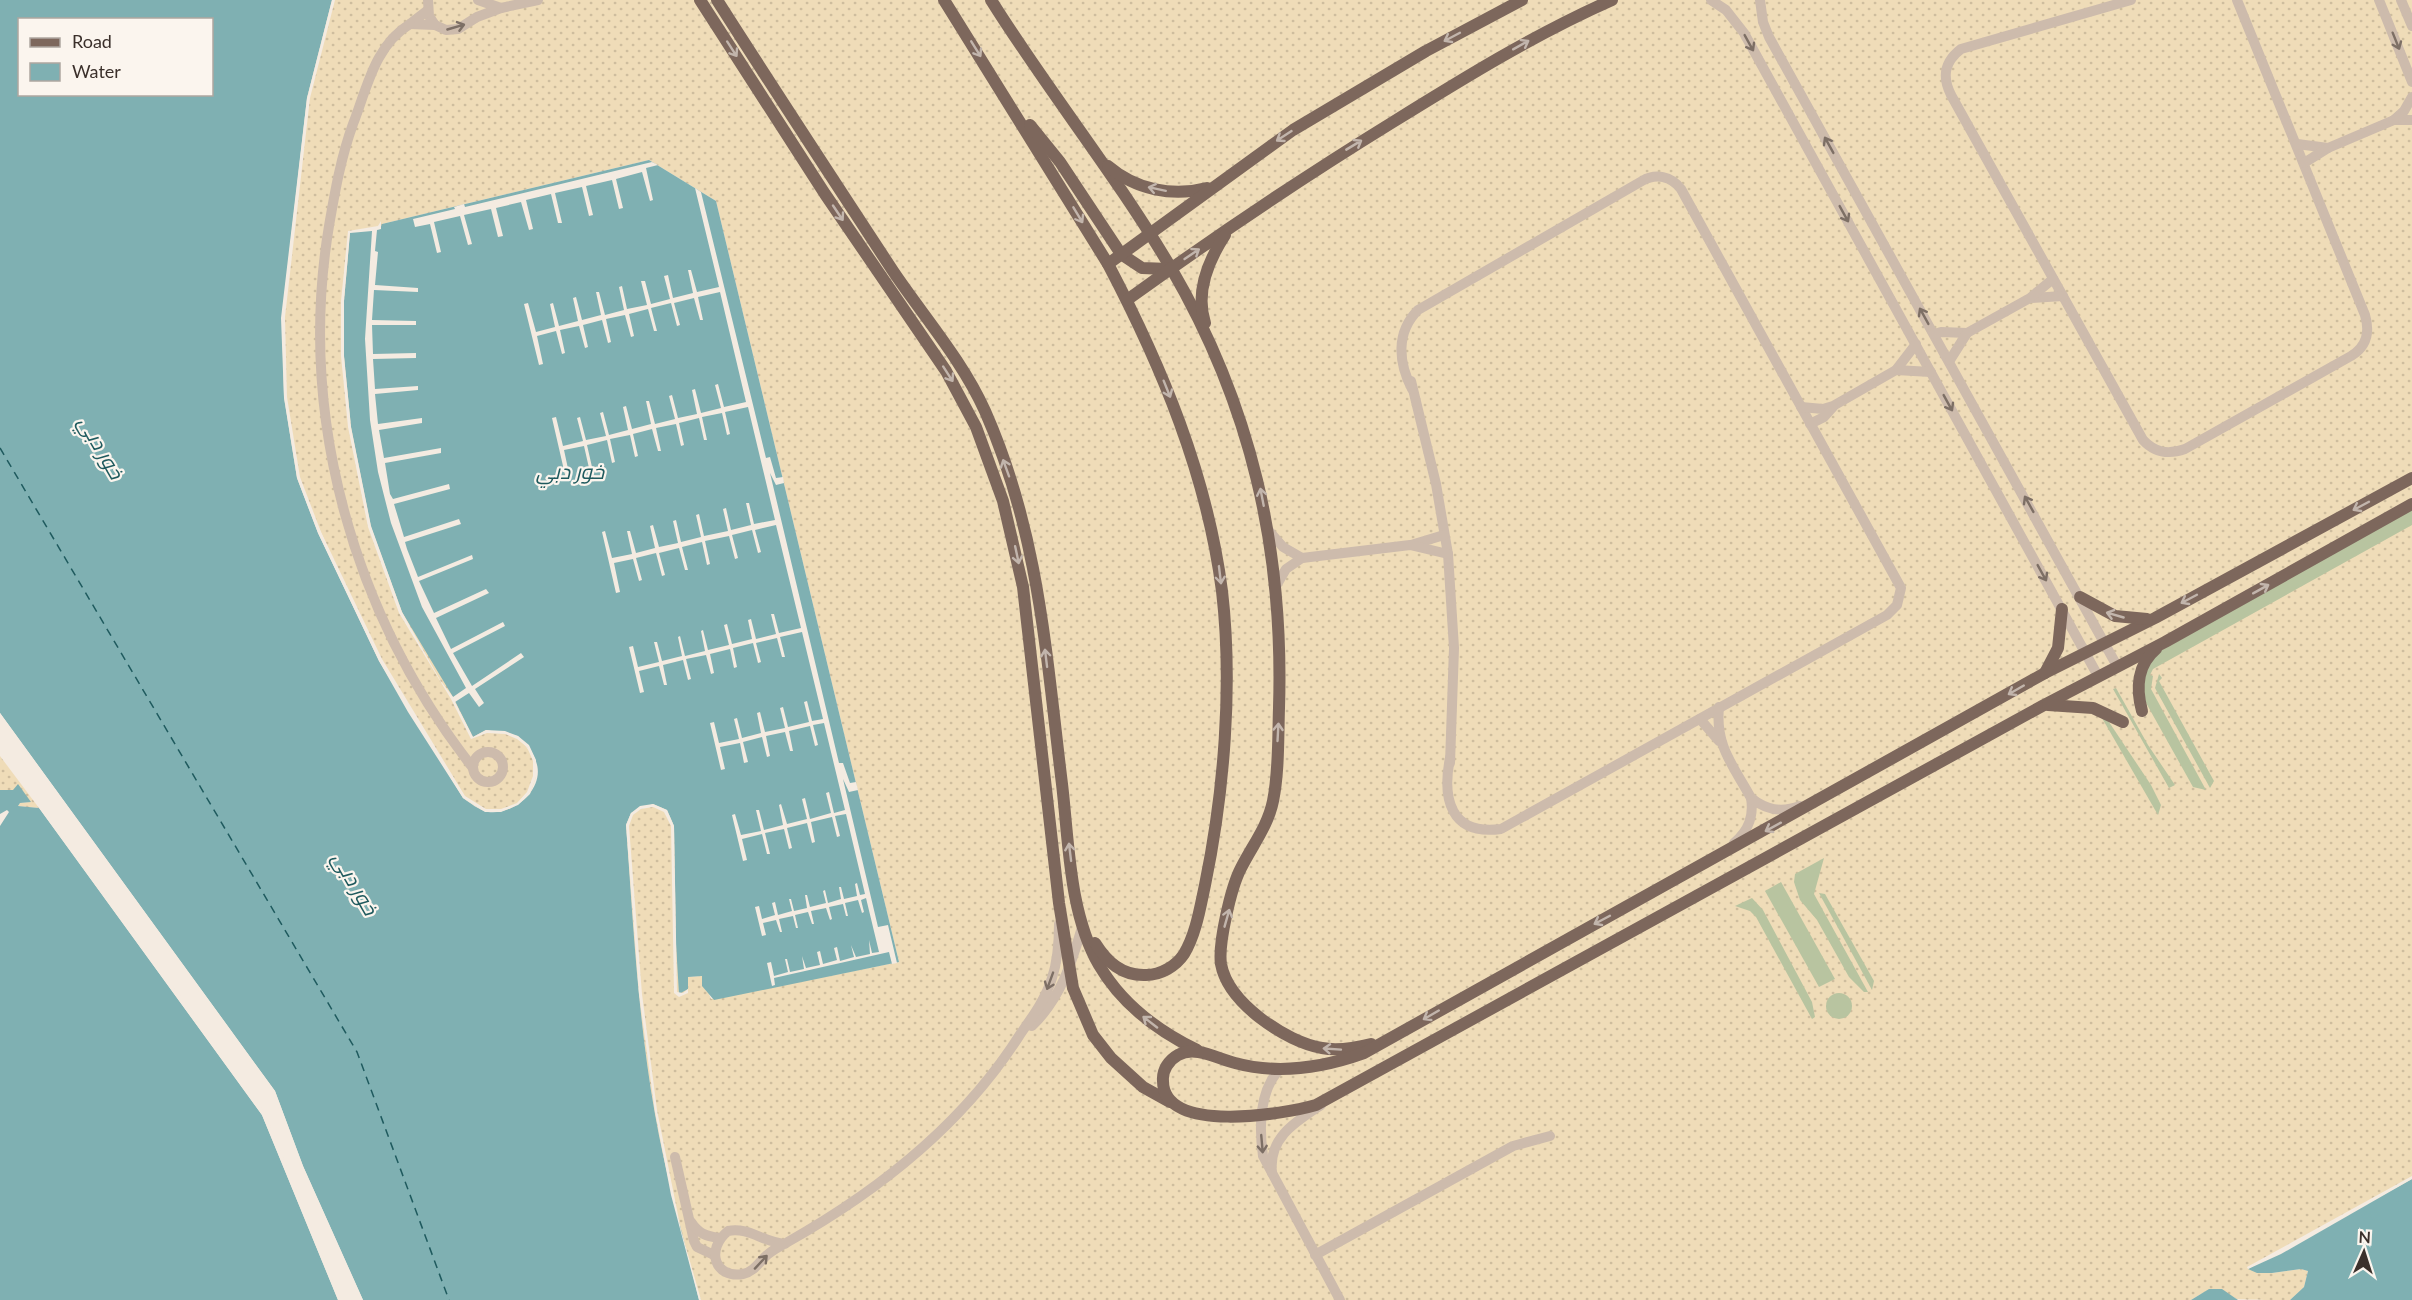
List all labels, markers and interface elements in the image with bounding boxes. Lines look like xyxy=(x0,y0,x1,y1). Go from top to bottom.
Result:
legend xyxy=(18,18,213,96)
one-way arrow xyxy=(446,21,465,32)
text: Road xyxy=(72,30,112,52)
one-way arrow xyxy=(2391,31,2402,50)
one-way arrow xyxy=(1443,32,1461,43)
one-way arrow xyxy=(1743,34,1755,51)
one-way arrow xyxy=(1512,39,1529,51)
one-way arrow xyxy=(726,40,738,57)
one-way arrow xyxy=(970,40,982,57)
text: Water xyxy=(72,60,121,82)
one-way arrow xyxy=(1276,130,1293,142)
one-way arrow xyxy=(1823,137,1835,154)
one-way arrow xyxy=(1345,139,1362,151)
one-way arrow xyxy=(1147,183,1167,194)
one-way arrow xyxy=(832,204,844,220)
one-way arrow xyxy=(1839,204,1850,222)
one-way arrow xyxy=(1073,206,1085,223)
one-way arrow xyxy=(1183,248,1200,260)
one-way arrow xyxy=(1918,307,1929,325)
one-way arrow xyxy=(942,365,954,381)
one-way arrow xyxy=(1162,379,1173,397)
one-way arrow xyxy=(1942,394,1954,411)
water label: خور دبي xyxy=(69,411,131,487)
water label: خور دبي xyxy=(536,458,606,489)
one-way arrow xyxy=(1000,459,1011,478)
one-way arrow xyxy=(1256,487,1267,507)
one-way arrow xyxy=(2023,496,2035,513)
one-way arrow xyxy=(2352,501,2370,512)
one-way arrow xyxy=(1012,545,1023,564)
one-way arrow xyxy=(2037,564,2049,581)
one-way arrow xyxy=(1214,565,1225,585)
one-way arrow xyxy=(2252,583,2269,595)
one-way arrow xyxy=(2181,593,2198,605)
one-way arrow xyxy=(2106,609,2125,620)
one-way arrow xyxy=(1040,649,1051,668)
one-way arrow xyxy=(2008,684,2025,696)
one-way arrow xyxy=(1272,723,1283,743)
one-way arrow xyxy=(1765,821,1782,833)
one-way arrow xyxy=(1064,842,1075,862)
water label: خور دبي xyxy=(323,847,385,923)
one-way arrow xyxy=(1222,909,1233,928)
one-way arrow xyxy=(1593,915,1611,927)
one-way arrow xyxy=(1044,971,1055,990)
one-way arrow xyxy=(1423,1010,1440,1022)
one-way arrow xyxy=(1143,1016,1159,1029)
one-way arrow xyxy=(1323,1043,1343,1054)
one-way arrow xyxy=(1257,1133,1268,1153)
north arrow xyxy=(2334,1222,2394,1282)
text: N xyxy=(2358,1227,2371,1246)
one-way arrow xyxy=(753,1254,768,1269)

